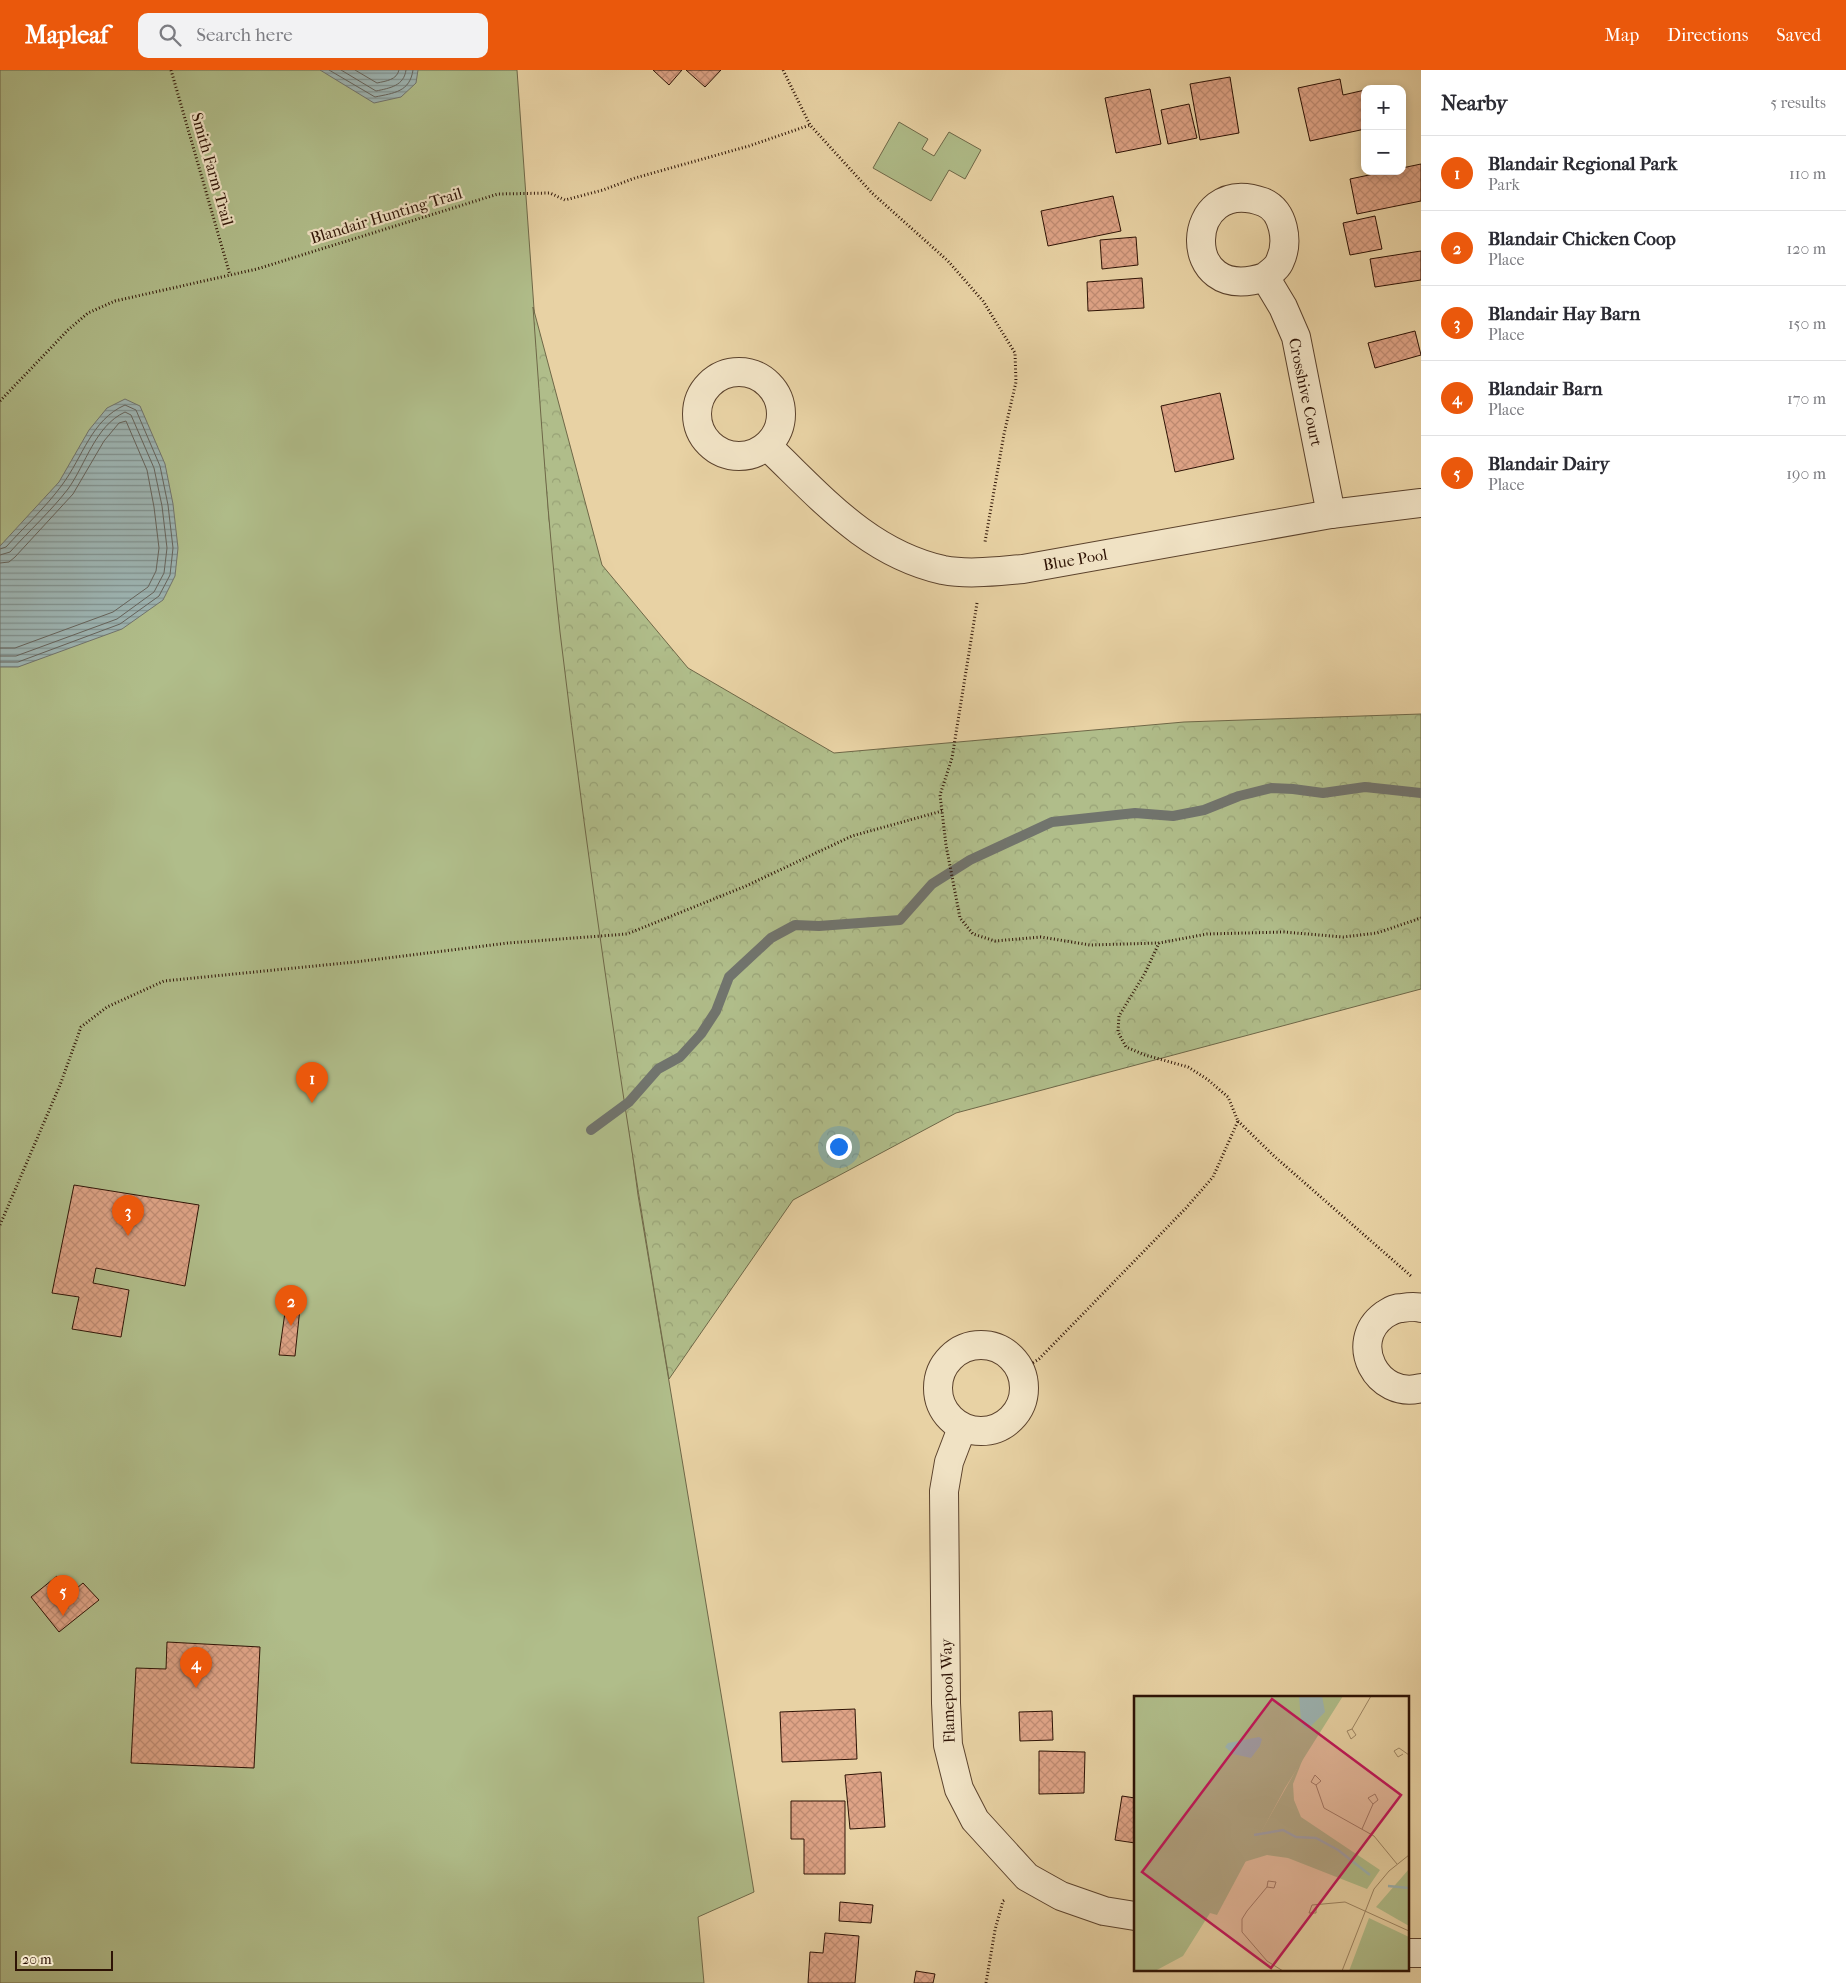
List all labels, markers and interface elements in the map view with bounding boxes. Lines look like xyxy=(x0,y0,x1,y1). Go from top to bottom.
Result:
search box xyxy=(138,13,488,58)
text: Mapleaf xyxy=(25,21,108,49)
icon: search xyxy=(156,21,184,49)
text: Search here xyxy=(196,24,293,46)
text: Map xyxy=(1605,25,1639,46)
text: Directions xyxy=(1667,25,1748,46)
text: Saved xyxy=(1776,25,1821,46)
map controls xyxy=(1361,85,1406,175)
button: + xyxy=(1361,85,1406,130)
text: Nearby xyxy=(1441,91,1507,115)
text: 5 results xyxy=(1770,93,1826,112)
street label: Smith Farm Trail xyxy=(187,110,238,228)
button: − xyxy=(1361,130,1406,175)
text: Blandair Regional Park xyxy=(1488,153,1677,175)
text: 1 xyxy=(1454,164,1460,183)
text: 110 m xyxy=(1789,164,1826,183)
text: Park xyxy=(1488,175,1520,194)
street label: Blandair Hunting Trail xyxy=(308,183,465,248)
text: Blandair Chicken Coop xyxy=(1488,228,1676,250)
text: 2 xyxy=(1453,239,1461,258)
text: 120 m xyxy=(1787,239,1826,258)
text: Place xyxy=(1488,250,1524,269)
text: Blandair Hay Barn xyxy=(1488,303,1640,325)
text: 3 xyxy=(1454,314,1460,333)
text: 150 m xyxy=(1788,314,1826,333)
text: Place xyxy=(1488,325,1524,344)
street label: Crosshive Court xyxy=(1285,336,1326,448)
text: Blandair Barn xyxy=(1488,378,1603,400)
text: 4 xyxy=(1452,389,1462,408)
text: 170 m xyxy=(1787,389,1826,408)
text: Place xyxy=(1488,400,1524,419)
text: Blandair Dairy xyxy=(1488,453,1609,475)
text: 5 xyxy=(1454,464,1460,483)
text: 190 m xyxy=(1786,464,1826,483)
text: Place xyxy=(1488,475,1524,494)
street label: Blue Pool xyxy=(1041,544,1109,574)
pin: 1 xyxy=(296,1062,328,1103)
your location xyxy=(826,1134,852,1160)
pin: 3 xyxy=(112,1195,144,1236)
pin: 2 xyxy=(275,1285,307,1326)
pin: 5 xyxy=(47,1575,79,1616)
street label: Flamepool Way xyxy=(936,1638,959,1744)
pin: 4 xyxy=(180,1647,212,1688)
inset map xyxy=(1134,1696,1408,1970)
scale bar xyxy=(15,1948,112,1971)
text: 20 m xyxy=(22,1951,52,1968)

